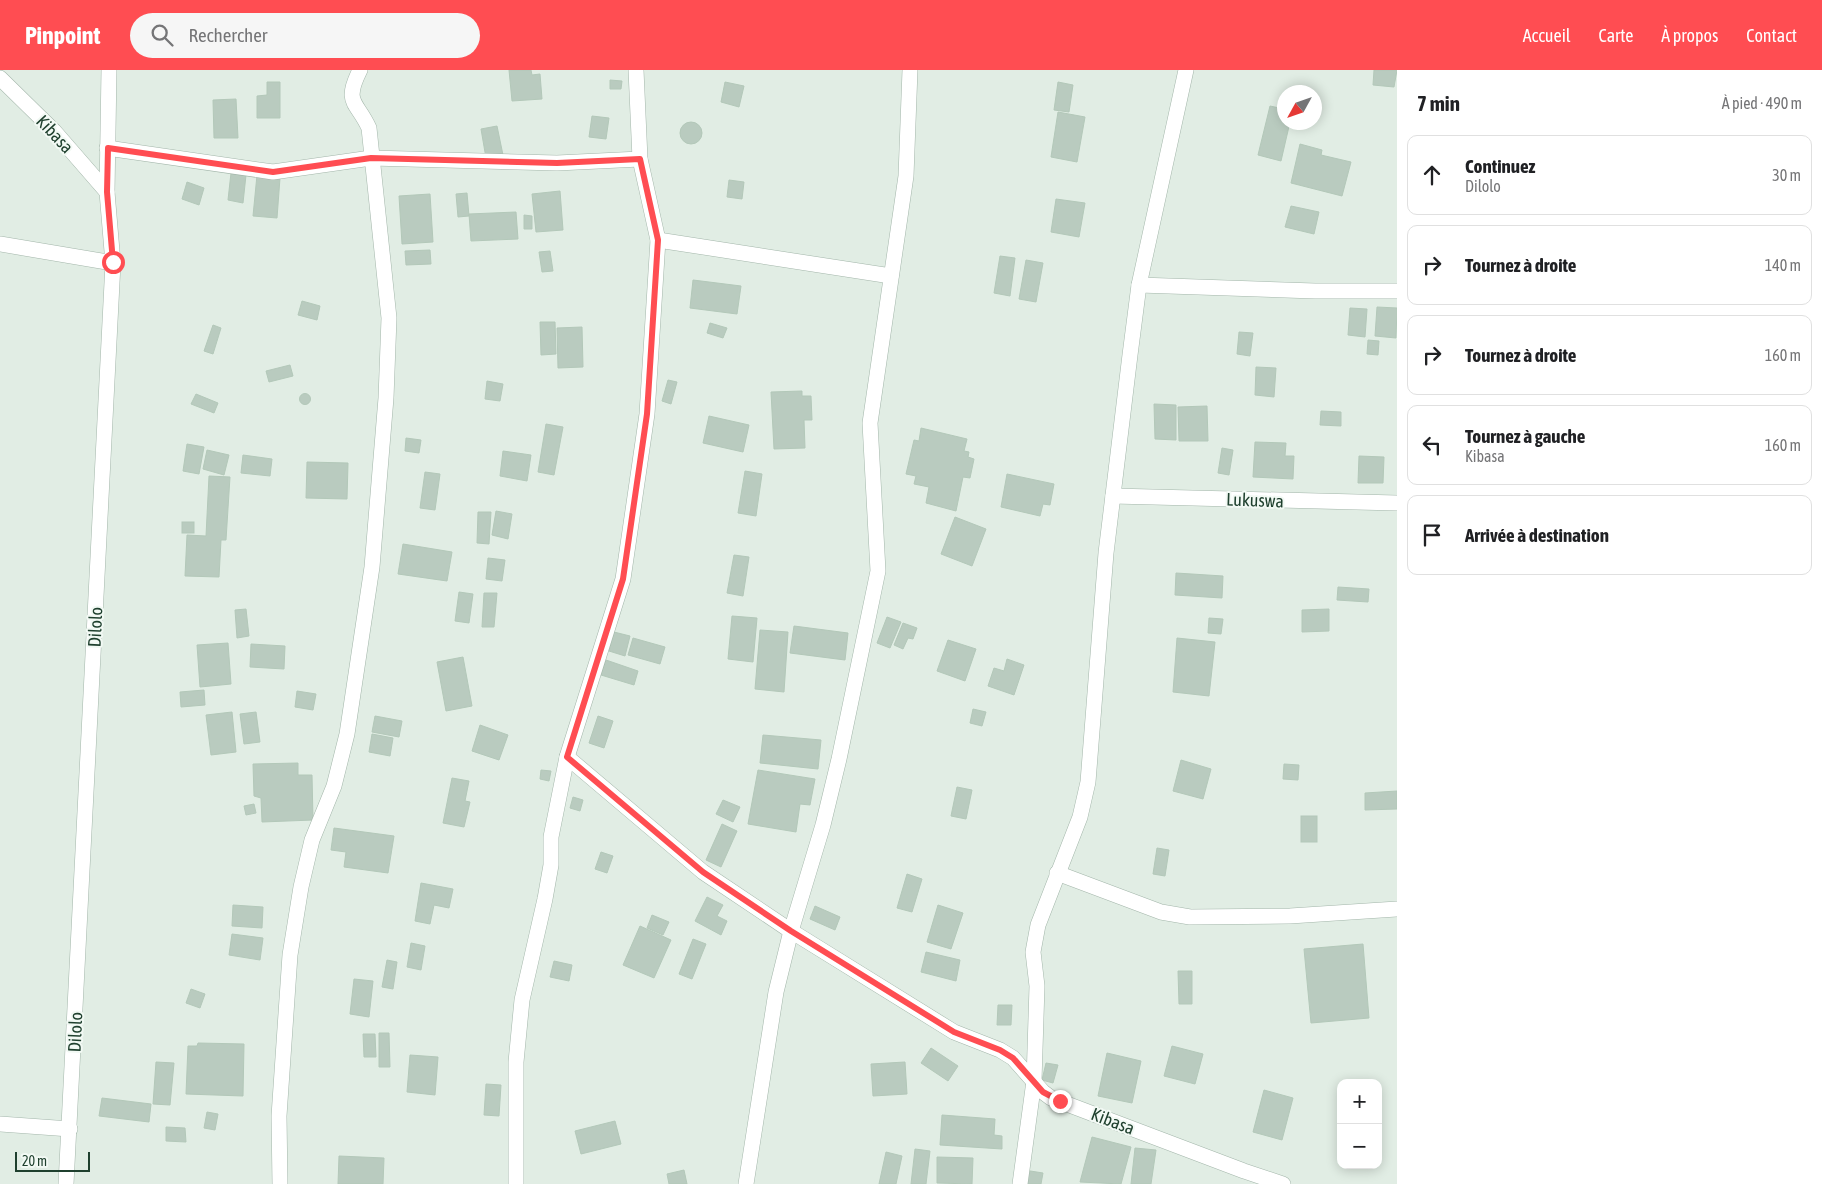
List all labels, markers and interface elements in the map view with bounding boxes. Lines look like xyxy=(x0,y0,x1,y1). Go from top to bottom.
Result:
search box xyxy=(130,13,480,58)
icon: search xyxy=(148,21,176,49)
text: Pinpoint xyxy=(25,22,100,49)
text: Rechercher xyxy=(188,24,267,46)
text: Accueil xyxy=(1523,25,1571,46)
text: Carte xyxy=(1599,25,1633,46)
text: À propos xyxy=(1661,25,1718,46)
text: Contact xyxy=(1746,25,1797,46)
north arrow xyxy=(1277,85,1322,130)
text: 7 min xyxy=(1417,91,1460,115)
text: À pied · 490 m xyxy=(1722,94,1802,112)
street label: Kibasa xyxy=(32,111,78,157)
text: Continuez xyxy=(1465,155,1535,177)
icon: ahead xyxy=(1418,161,1446,189)
text: 30 m xyxy=(1772,166,1801,184)
text: Dilolo xyxy=(1465,177,1501,195)
route start xyxy=(102,251,125,274)
icon: right xyxy=(1418,251,1446,279)
text: Tournez à droite xyxy=(1465,254,1576,276)
text: 140 m xyxy=(1765,256,1801,274)
icon: right xyxy=(1418,341,1446,369)
text: Tournez à droite xyxy=(1465,344,1576,366)
text: 160 m xyxy=(1765,346,1801,364)
text: Tournez à gauche xyxy=(1465,425,1585,447)
icon: left xyxy=(1418,431,1446,459)
text: 160 m xyxy=(1765,436,1801,454)
text: Kibasa xyxy=(1465,447,1505,465)
street label: Lukuswa xyxy=(1226,489,1284,511)
icon: arrive xyxy=(1418,521,1446,549)
text: Arrivée à destination xyxy=(1465,524,1609,546)
street label: Dilolo xyxy=(83,606,107,648)
street label: Dilolo xyxy=(63,1011,87,1053)
map controls xyxy=(1337,1079,1382,1169)
button: + xyxy=(1337,1079,1382,1124)
route end xyxy=(1049,1090,1072,1113)
street label: Kibasa xyxy=(1088,1103,1138,1139)
button: − xyxy=(1337,1124,1382,1169)
scale bar xyxy=(15,1149,90,1172)
text: 20 m xyxy=(22,1153,47,1169)

